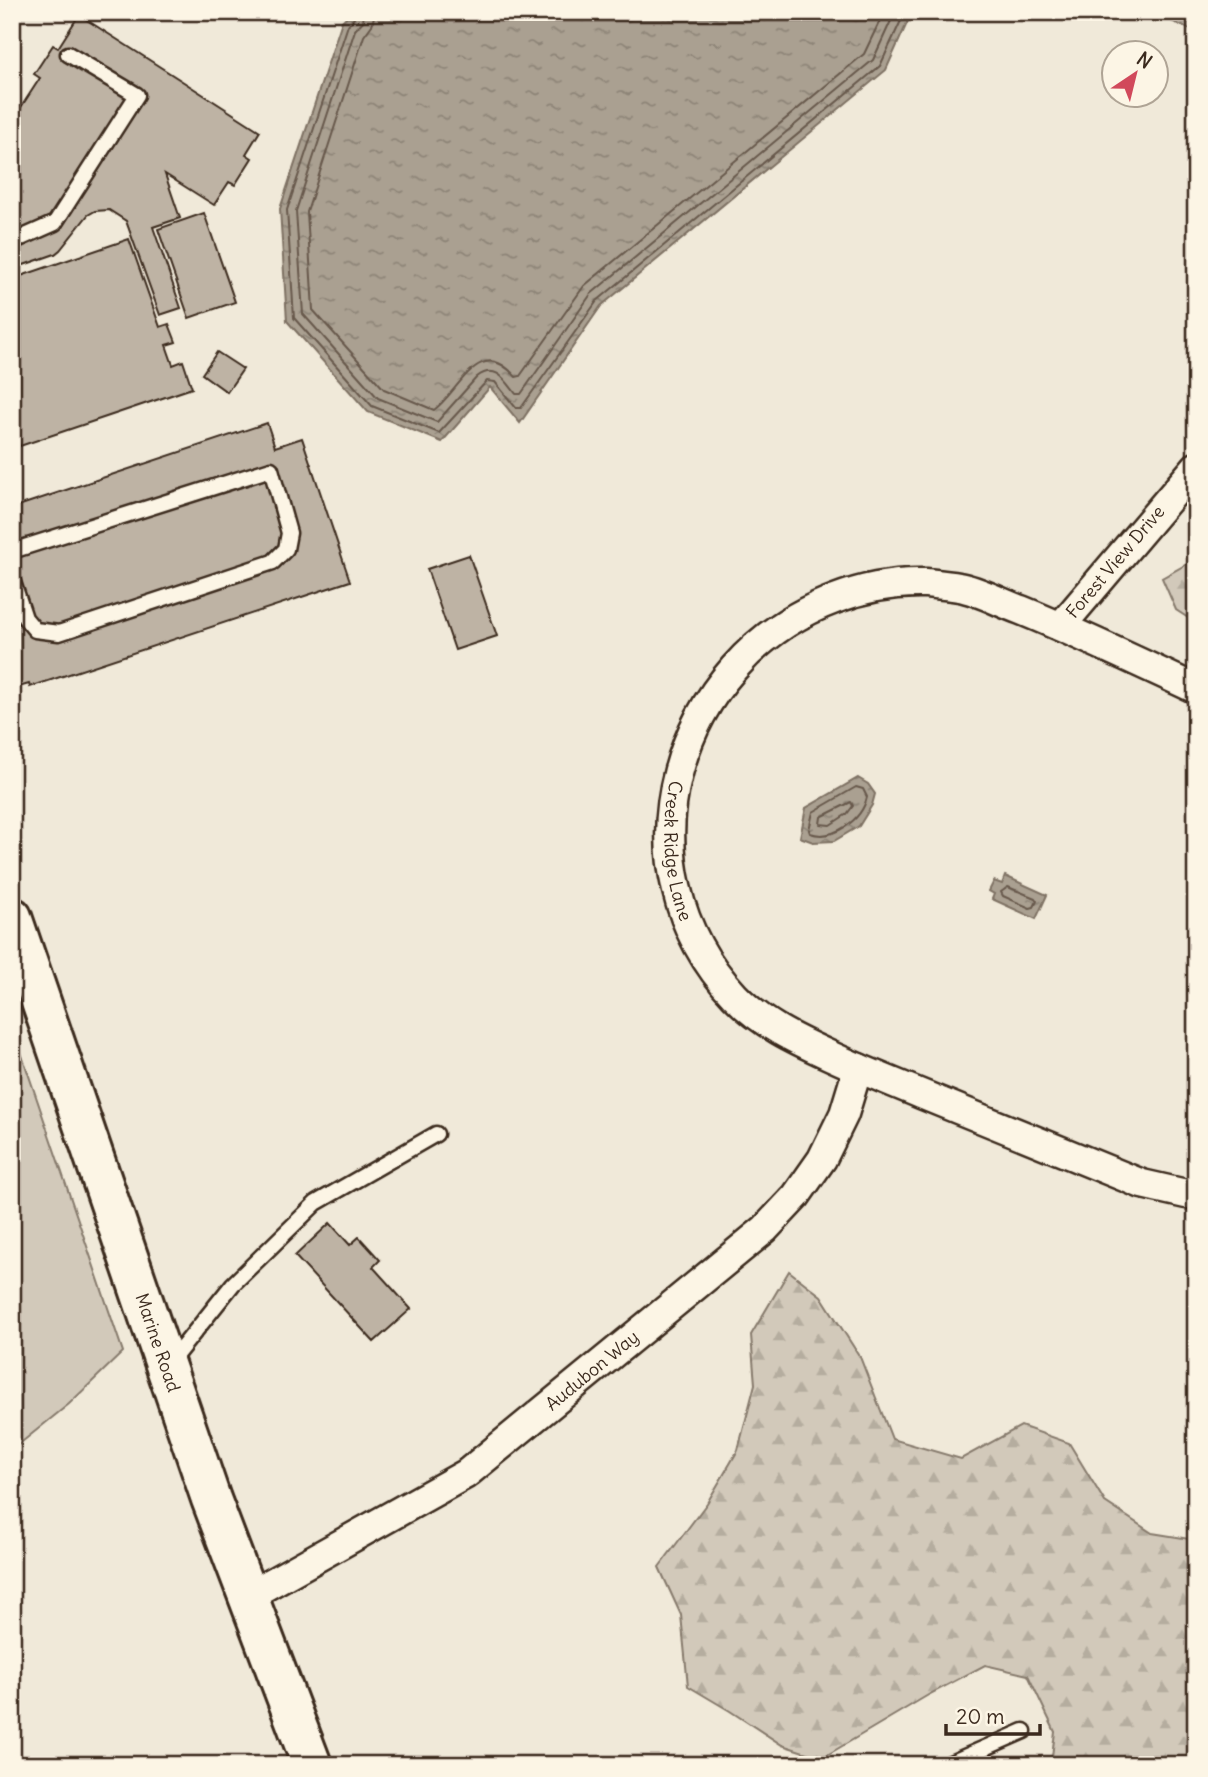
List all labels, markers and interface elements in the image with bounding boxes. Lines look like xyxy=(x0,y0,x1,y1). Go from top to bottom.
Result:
north arrow xyxy=(1100,38,1170,108)
text: N xyxy=(1132,46,1157,74)
street label: Forest View Drive xyxy=(1061,501,1169,623)
street label: Creek Ridge Lane xyxy=(659,779,698,924)
street label: Marine Road xyxy=(131,1290,186,1395)
street label: Audubon Way xyxy=(540,1325,643,1415)
scale bar xyxy=(946,1693,1040,1737)
text: 20 m xyxy=(956,1703,1005,1730)

